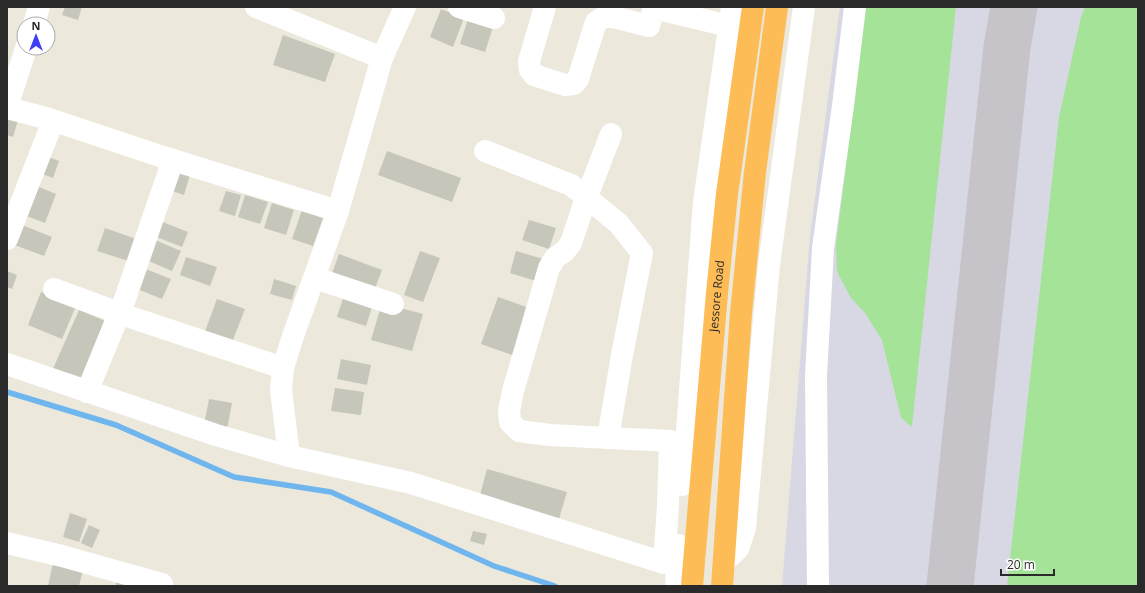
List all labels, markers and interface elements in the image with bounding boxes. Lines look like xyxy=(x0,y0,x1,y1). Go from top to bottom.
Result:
north arrow xyxy=(16,16,56,56)
text: N xyxy=(32,18,40,33)
street label: Jessore Road xyxy=(705,259,728,334)
scale bar xyxy=(1001,551,1054,577)
text: 20 m xyxy=(1007,556,1035,573)

